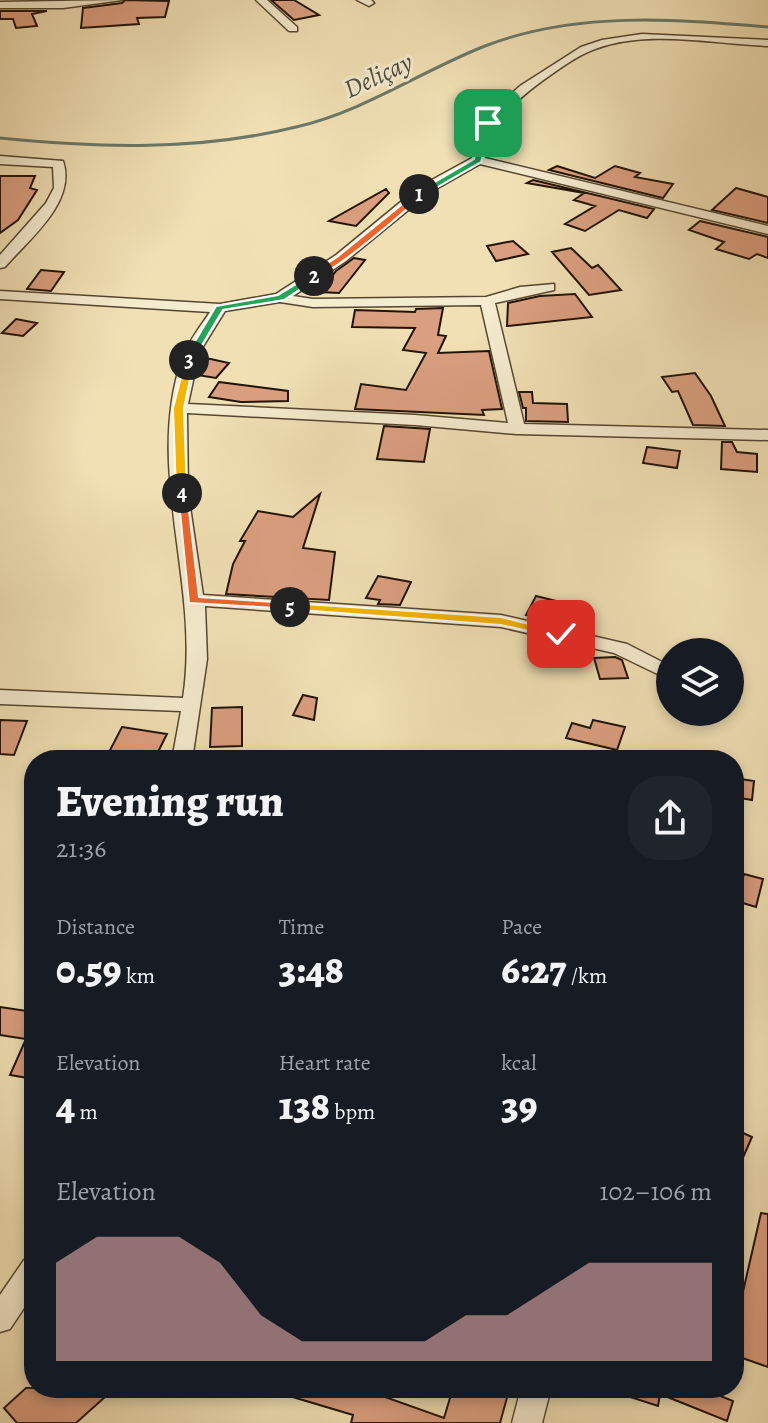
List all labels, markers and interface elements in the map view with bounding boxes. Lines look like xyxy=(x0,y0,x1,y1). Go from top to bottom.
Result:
water label: Deliçay xyxy=(338,44,418,107)
pin xyxy=(454,89,522,157)
icon: arrive xyxy=(466,101,510,145)
pin: 1 xyxy=(399,174,439,214)
text: 1 xyxy=(415,179,423,209)
pin: 2 xyxy=(294,256,334,296)
text: 2 xyxy=(309,261,319,291)
pin: 3 xyxy=(169,340,209,380)
text: 3 xyxy=(184,345,194,375)
pin: 4 xyxy=(162,473,202,513)
text: 4 xyxy=(177,478,187,508)
pin: 5 xyxy=(270,587,310,627)
text: 5 xyxy=(285,592,295,622)
pin xyxy=(527,600,595,668)
icon: check xyxy=(539,612,583,656)
map controls xyxy=(656,638,744,726)
button: layers xyxy=(656,638,744,726)
text: Evening run xyxy=(56,771,284,831)
button: share xyxy=(628,776,712,860)
text: 21:36 xyxy=(56,831,106,866)
text: Distance xyxy=(56,912,135,942)
text: Time xyxy=(279,912,324,942)
text: Pace xyxy=(501,912,542,942)
text: 0.59 xyxy=(56,942,122,997)
text: 3:48 xyxy=(279,942,344,997)
text: 6:27 xyxy=(501,942,566,997)
text: km xyxy=(122,961,155,991)
text: /km xyxy=(566,961,607,991)
text: Elevation xyxy=(56,1048,140,1078)
text: Heart rate xyxy=(279,1048,371,1078)
text: kcal xyxy=(501,1048,537,1078)
text: 4 xyxy=(56,1078,75,1133)
text: 138 xyxy=(279,1078,330,1133)
text: 39 xyxy=(501,1078,538,1133)
text: m xyxy=(75,1097,98,1127)
text: bpm xyxy=(330,1097,375,1127)
text: Elevation xyxy=(56,1174,156,1209)
text: 102–106 m xyxy=(600,1174,712,1209)

